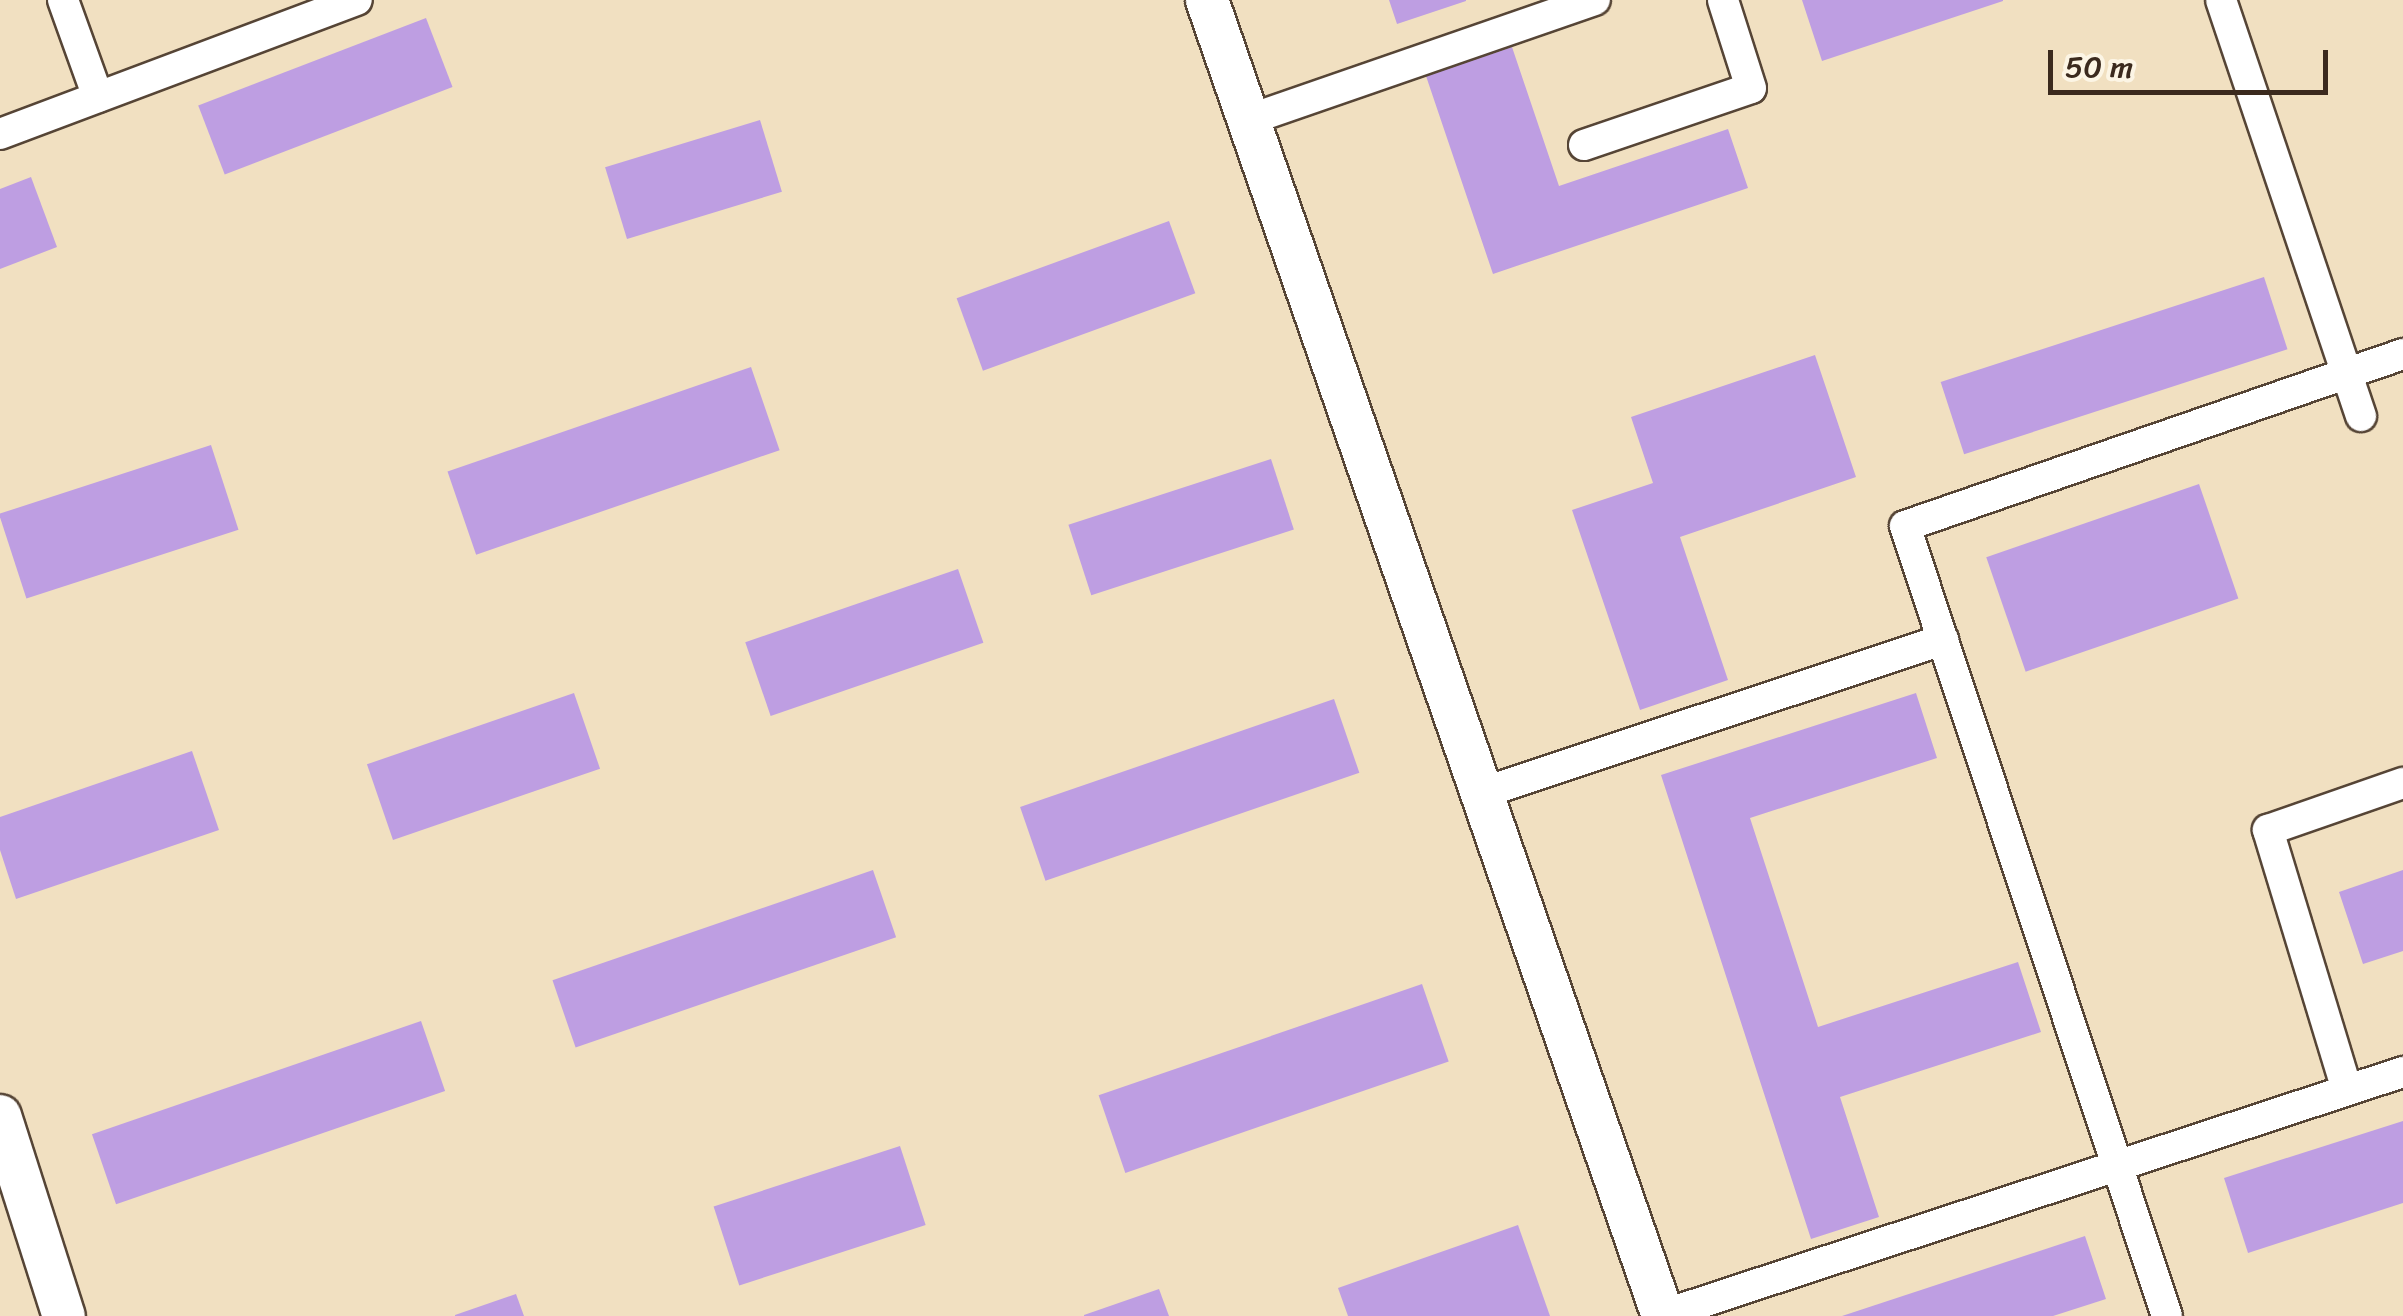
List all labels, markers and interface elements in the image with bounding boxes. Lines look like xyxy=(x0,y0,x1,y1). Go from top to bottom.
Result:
scale bar xyxy=(2053,30,2333,92)
text: 50 m xyxy=(2065,40,2133,94)

